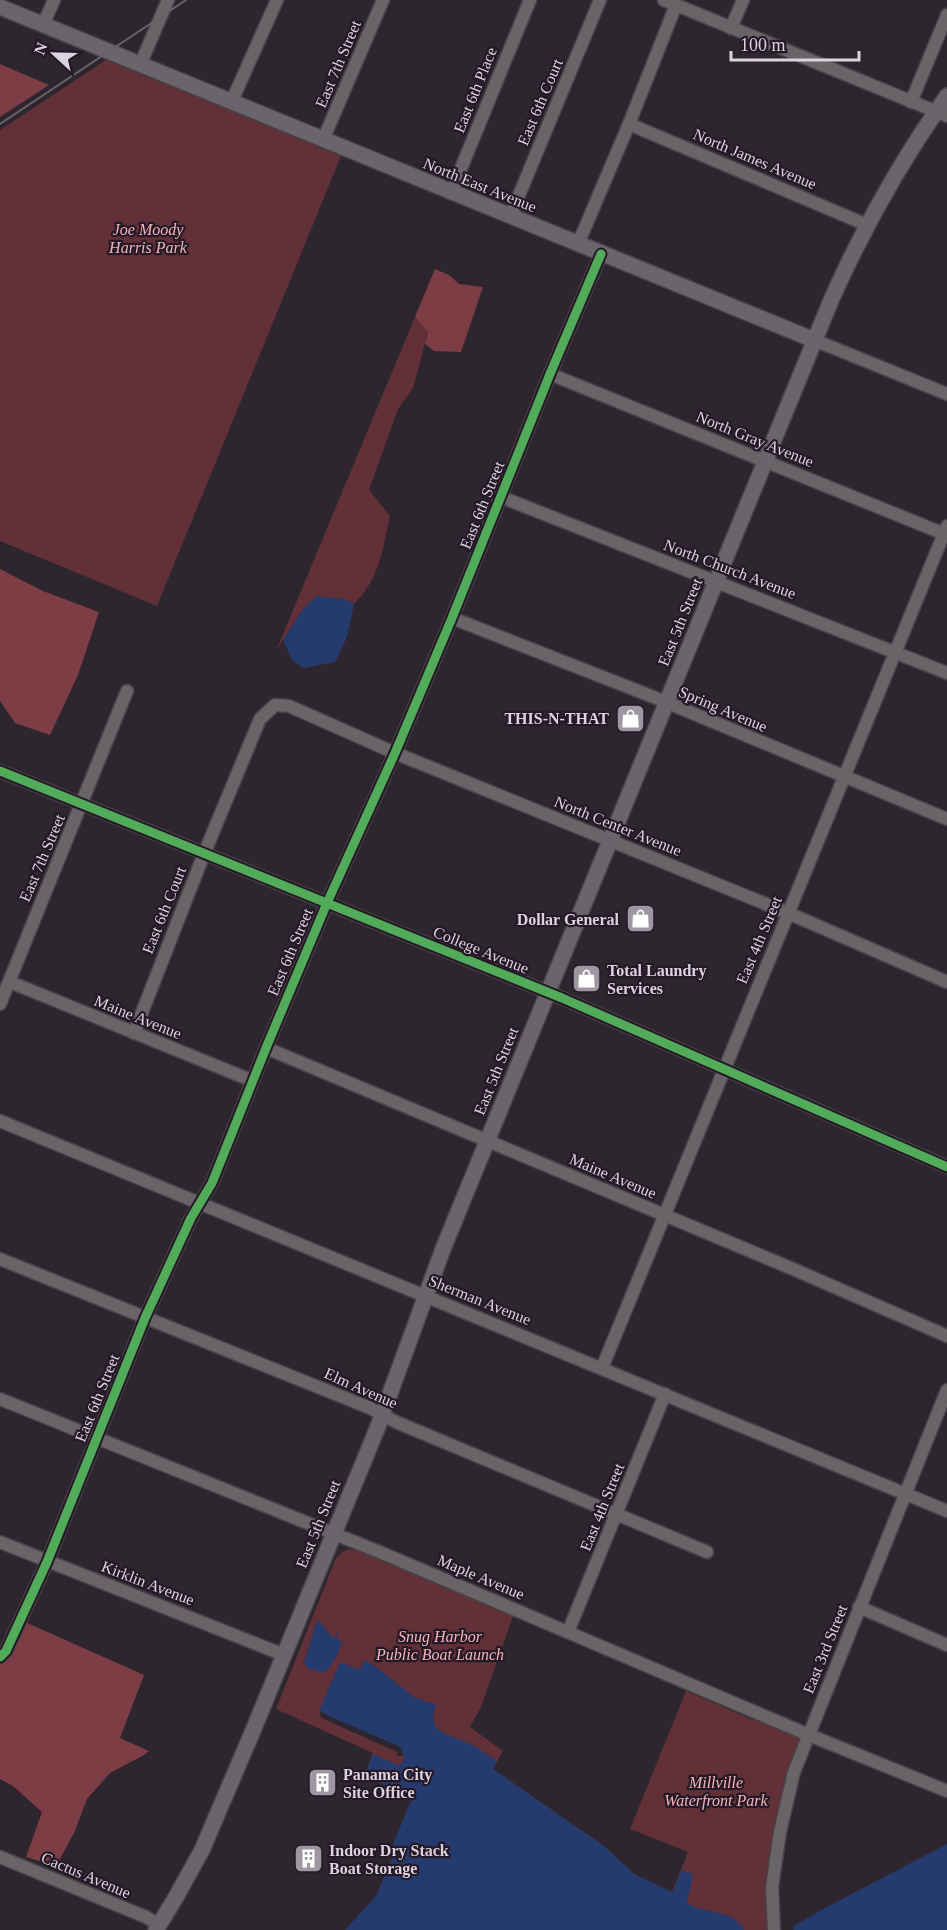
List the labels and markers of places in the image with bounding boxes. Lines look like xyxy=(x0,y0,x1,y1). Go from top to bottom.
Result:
shop icon: THIS-N-THAT xyxy=(614,702,646,734)
place label: THIS-N-THAT xyxy=(504,710,609,727)
shop icon: Dollar General xyxy=(624,903,656,935)
place label: Dollar General xyxy=(517,911,620,928)
place label: Total Laundry Services xyxy=(607,962,706,997)
shop icon: Total Laundry Services xyxy=(570,963,602,995)
place label: Panama City Site Office xyxy=(343,1766,432,1801)
building icon: Panama City Site Office xyxy=(306,1767,338,1799)
place label: Indoor Dry Stack Boat Storage xyxy=(329,1842,449,1878)
building icon: Indoor Dry Stack Boat Storage xyxy=(292,1843,324,1875)

